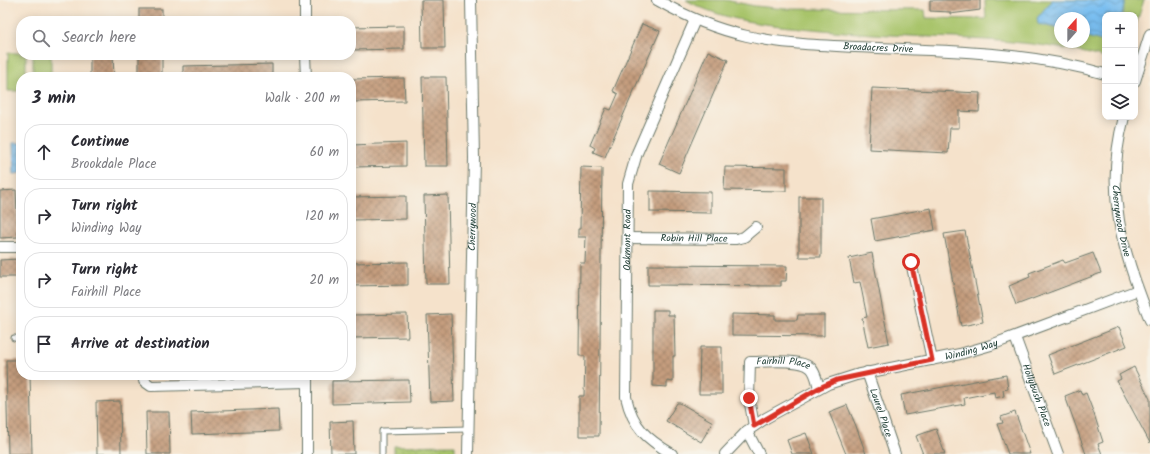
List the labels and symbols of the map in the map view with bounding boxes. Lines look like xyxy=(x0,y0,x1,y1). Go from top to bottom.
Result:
north arrow xyxy=(1054,12,1090,48)
street label: Broadacres Drive xyxy=(843,38,914,57)
street label: Cherrywood Drive xyxy=(1108,185,1135,259)
street label: Cherrywood xyxy=(464,202,481,251)
street label: Oakmont Road xyxy=(619,208,636,271)
street label: Robin Hill Place xyxy=(660,230,728,247)
route start xyxy=(902,253,920,271)
street label: Winding Way xyxy=(943,335,1000,365)
street label: Fairhill Place xyxy=(756,353,814,374)
street label: Hollybush Place xyxy=(1017,361,1055,429)
street label: Laurel Place xyxy=(865,386,897,440)
route end xyxy=(740,389,758,407)

